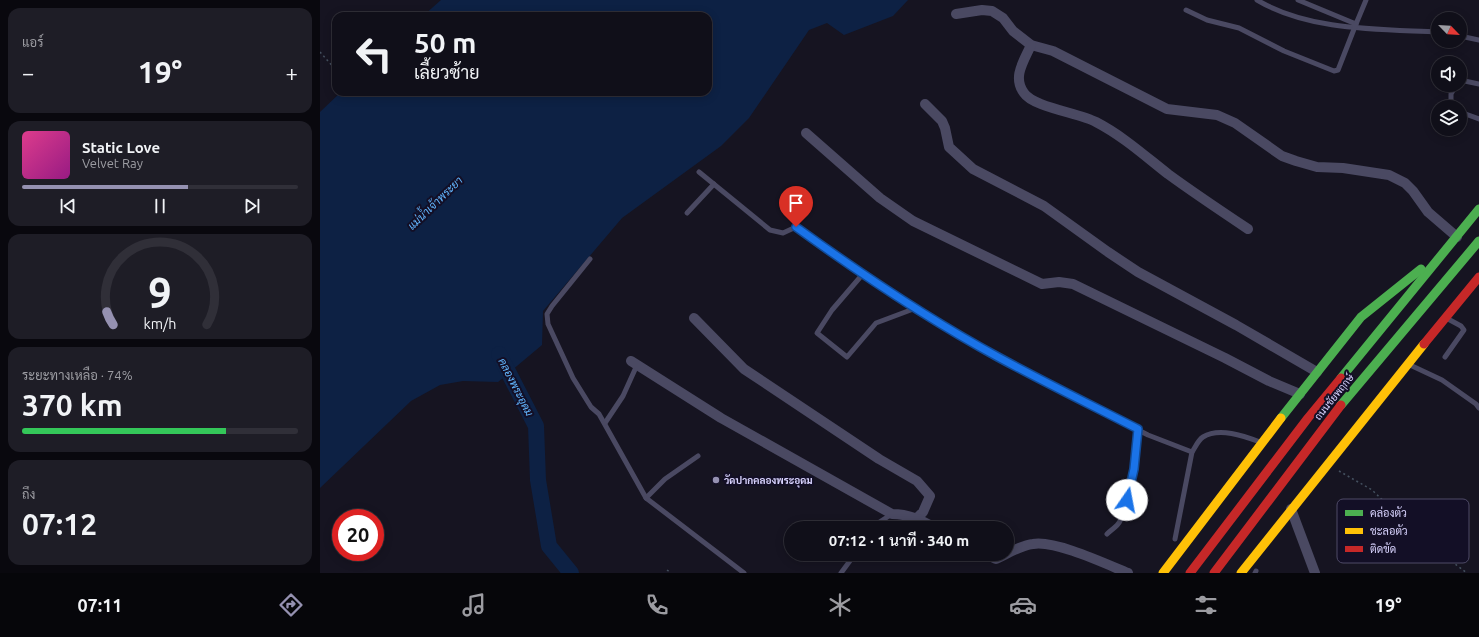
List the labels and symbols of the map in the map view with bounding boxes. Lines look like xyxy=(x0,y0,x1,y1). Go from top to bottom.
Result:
north arrow xyxy=(1431,12,1467,48)
water label: แม่น้ำเจ้าพระยา xyxy=(402,170,465,232)
pin xyxy=(779,186,813,227)
water label: คลองพระอุดม xyxy=(494,356,536,420)
street label: ถนนชัยพฤกษ์ xyxy=(1311,370,1357,423)
place label: วัดปากคลองพระอุดม xyxy=(724,474,813,488)
marker: วัดปากคลองพระอุดม xyxy=(711,475,721,485)
position arrow xyxy=(1106,479,1148,521)
legend xyxy=(1337,499,1469,563)
text: คล่องตัว xyxy=(1370,506,1407,519)
speed limit sign: 20 xyxy=(332,509,384,561)
text: ชะลอตัว xyxy=(1370,524,1408,537)
text: ติดขัด xyxy=(1370,542,1396,555)

